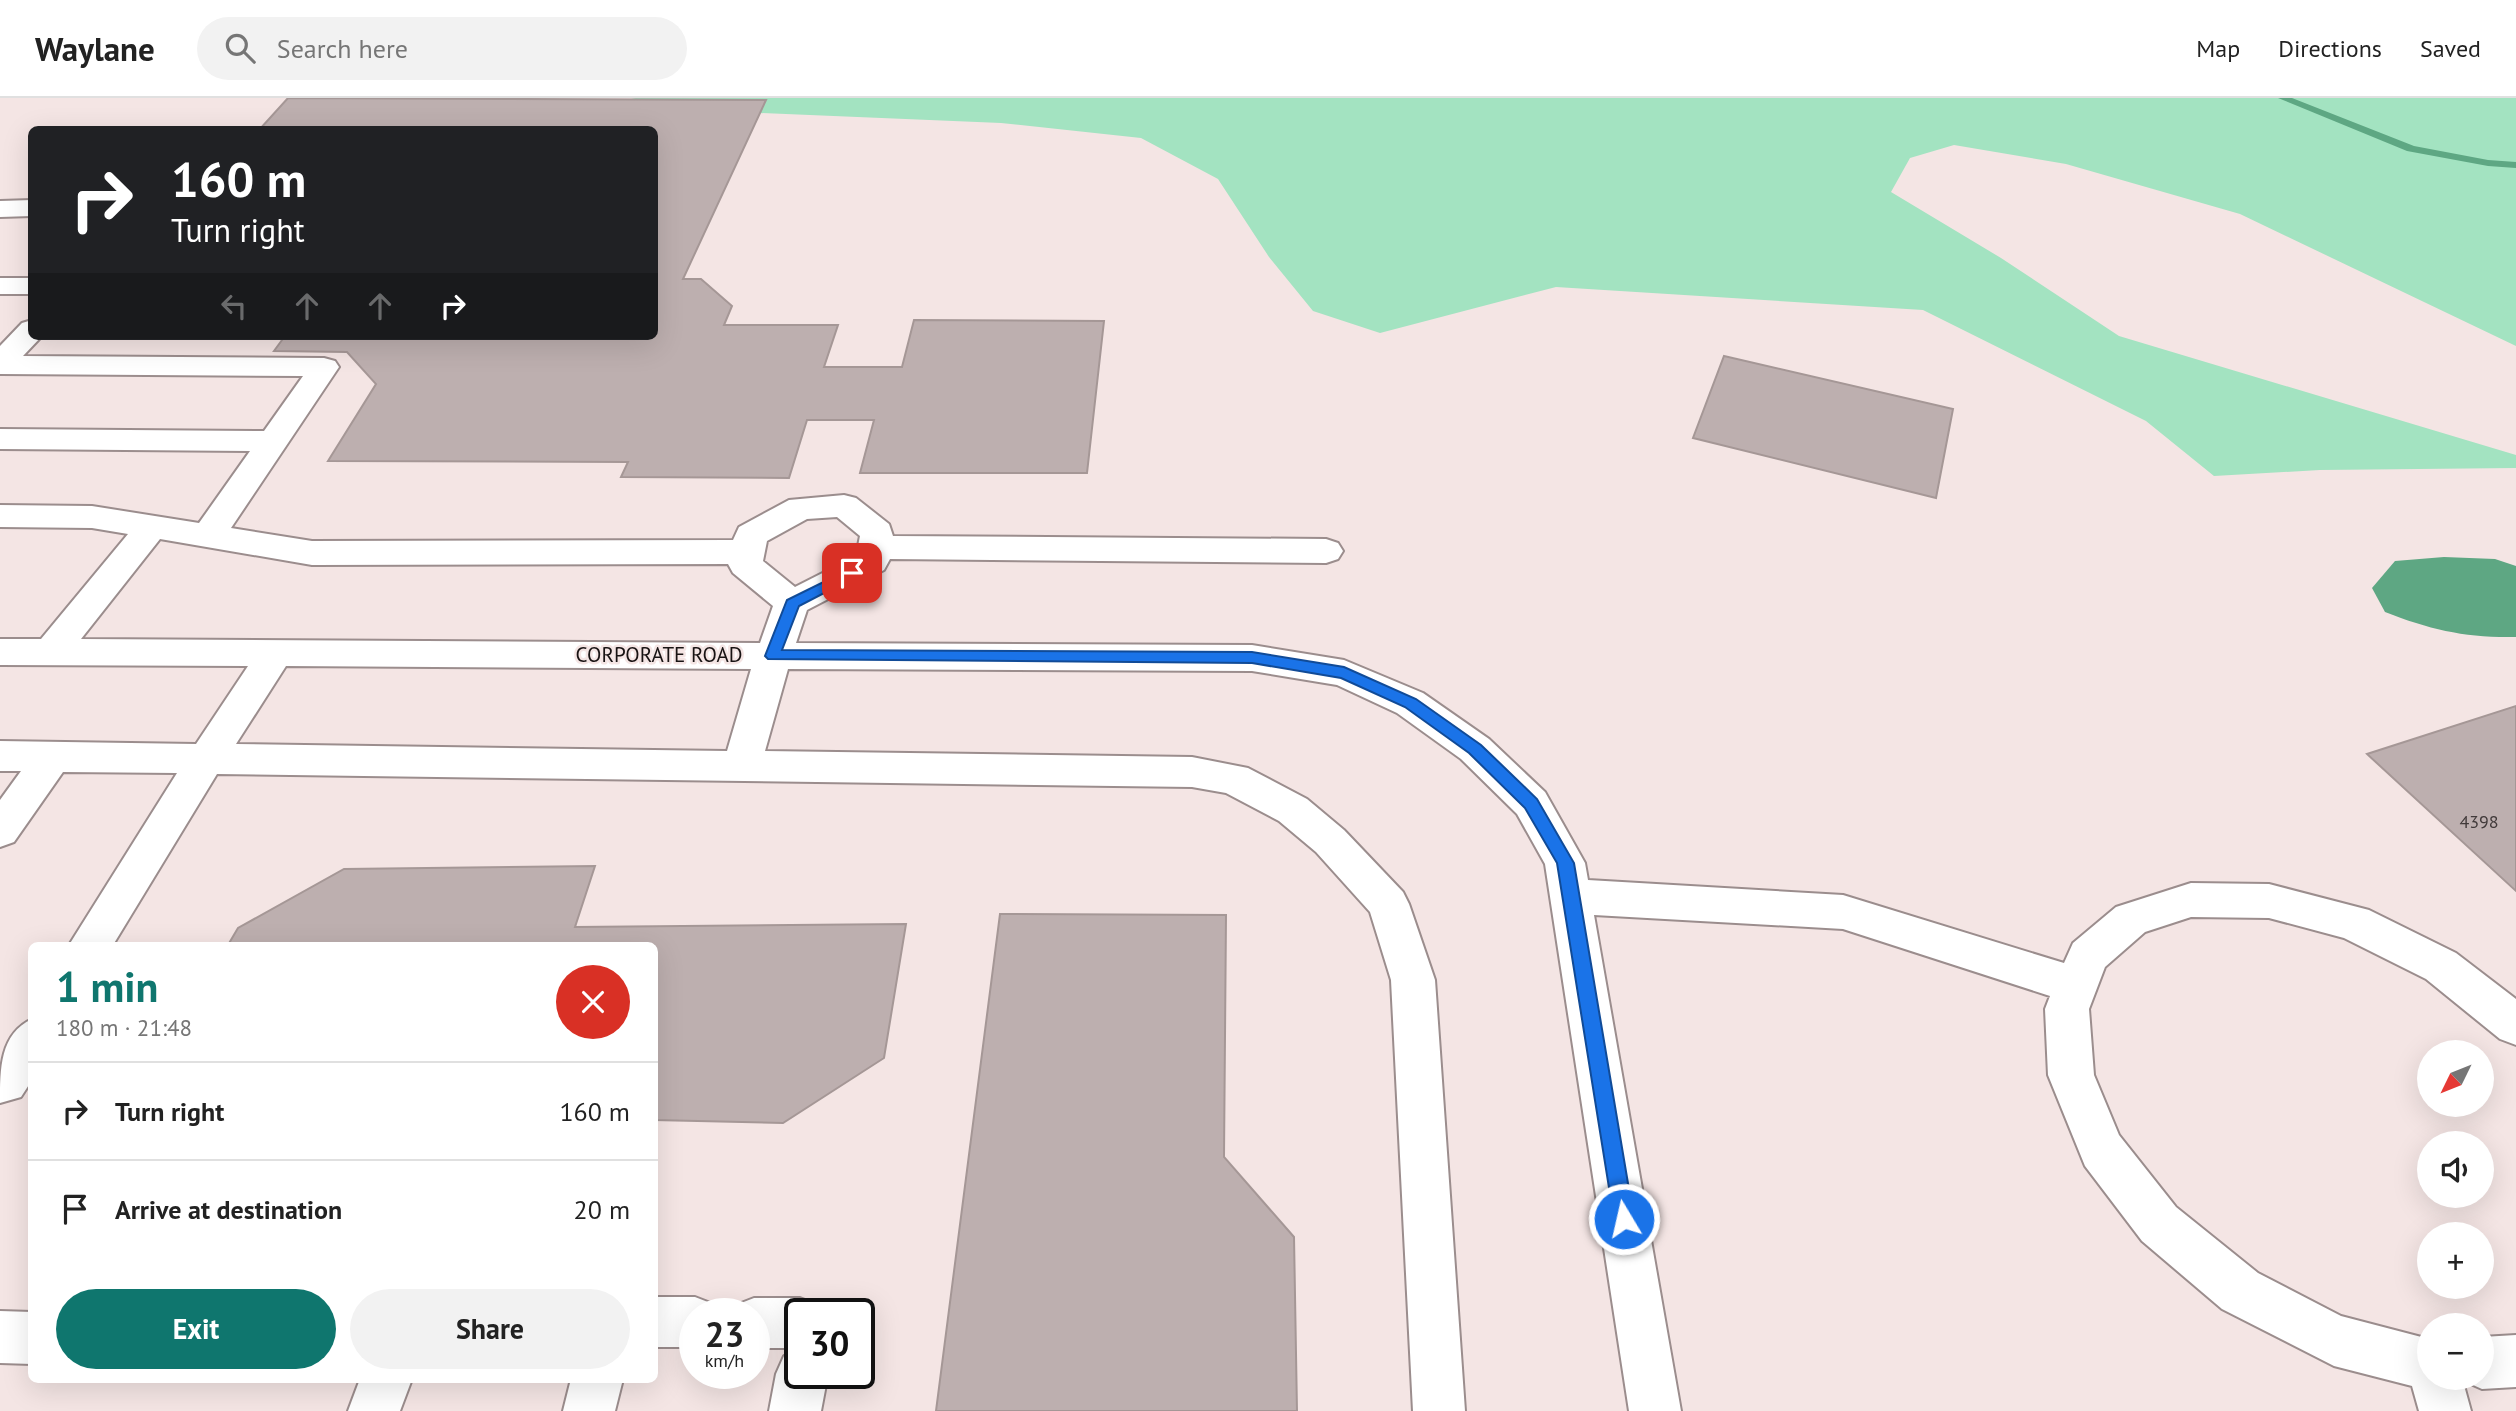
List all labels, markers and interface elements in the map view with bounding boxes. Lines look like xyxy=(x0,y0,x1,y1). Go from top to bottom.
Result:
search box xyxy=(197,17,687,80)
text: Waylane xyxy=(35,27,155,70)
icon: search xyxy=(221,29,259,67)
text: Search here xyxy=(277,32,408,65)
text: Map xyxy=(2196,33,2240,64)
text: Directions xyxy=(2278,33,2382,64)
text: Saved xyxy=(2420,33,2481,64)
text: 160 m xyxy=(171,147,306,211)
icon: right xyxy=(56,154,147,245)
text: Turn right xyxy=(171,209,305,251)
icon: left xyxy=(215,287,253,325)
icon: ahead xyxy=(288,287,326,325)
icon: ahead xyxy=(361,287,399,325)
icon: right xyxy=(434,287,472,325)
pin xyxy=(822,543,882,603)
icon: arrive xyxy=(833,554,871,592)
street label: CORPORATE ROAD xyxy=(576,641,742,668)
house number: 4398 xyxy=(2459,810,2499,833)
text: 1 min xyxy=(56,959,158,1014)
button: close xyxy=(556,965,630,1039)
text: 180 m · 21:48 xyxy=(56,1013,192,1042)
north arrow xyxy=(2417,1040,2494,1116)
map controls xyxy=(2417,1040,2494,1390)
icon: right xyxy=(56,1092,94,1130)
text: Turn right xyxy=(115,1095,224,1128)
text: 160 m xyxy=(559,1095,630,1128)
button: sound xyxy=(2417,1131,2494,1208)
position arrow xyxy=(1587,1182,1661,1256)
icon: arrive xyxy=(56,1190,94,1228)
text: Arrive at destination xyxy=(115,1193,342,1226)
text: 20 m xyxy=(574,1193,630,1226)
button: + xyxy=(2417,1222,2494,1299)
button: Exit xyxy=(56,1289,336,1369)
button: Share xyxy=(350,1289,630,1369)
speed limit sign: 30 xyxy=(784,1298,875,1389)
text: 23 xyxy=(705,1311,744,1357)
button: − xyxy=(2417,1313,2494,1390)
text: km/h xyxy=(705,1349,744,1372)

